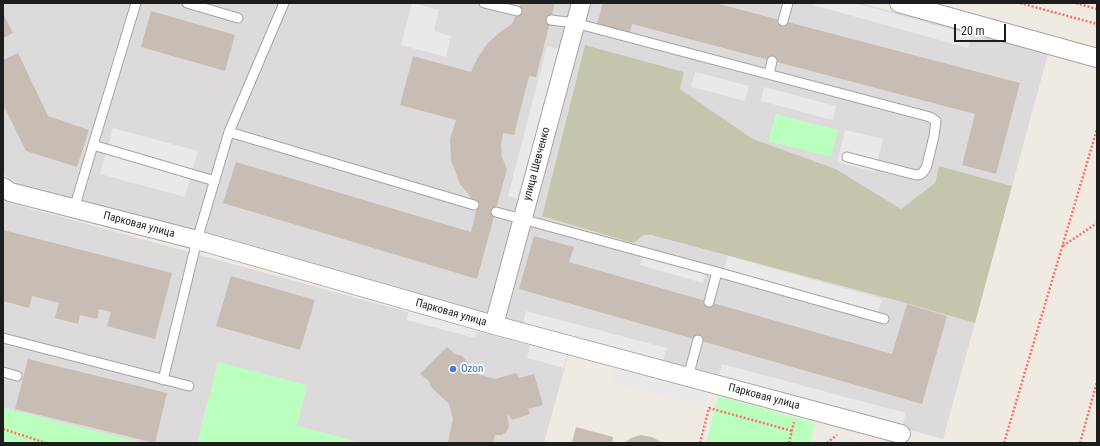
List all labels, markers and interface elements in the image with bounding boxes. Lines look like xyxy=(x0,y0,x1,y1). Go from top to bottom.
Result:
scale bar xyxy=(956,16,1008,42)
text: 20 m xyxy=(961,24,985,38)
street label: улица Шевченко xyxy=(521,126,553,202)
street label: Парковая улица xyxy=(102,209,176,241)
street label: Парковая улица xyxy=(414,297,488,329)
place label: Ozon xyxy=(461,362,483,376)
marker: Ozon xyxy=(448,364,458,374)
street label: Парковая улица xyxy=(727,381,801,413)

